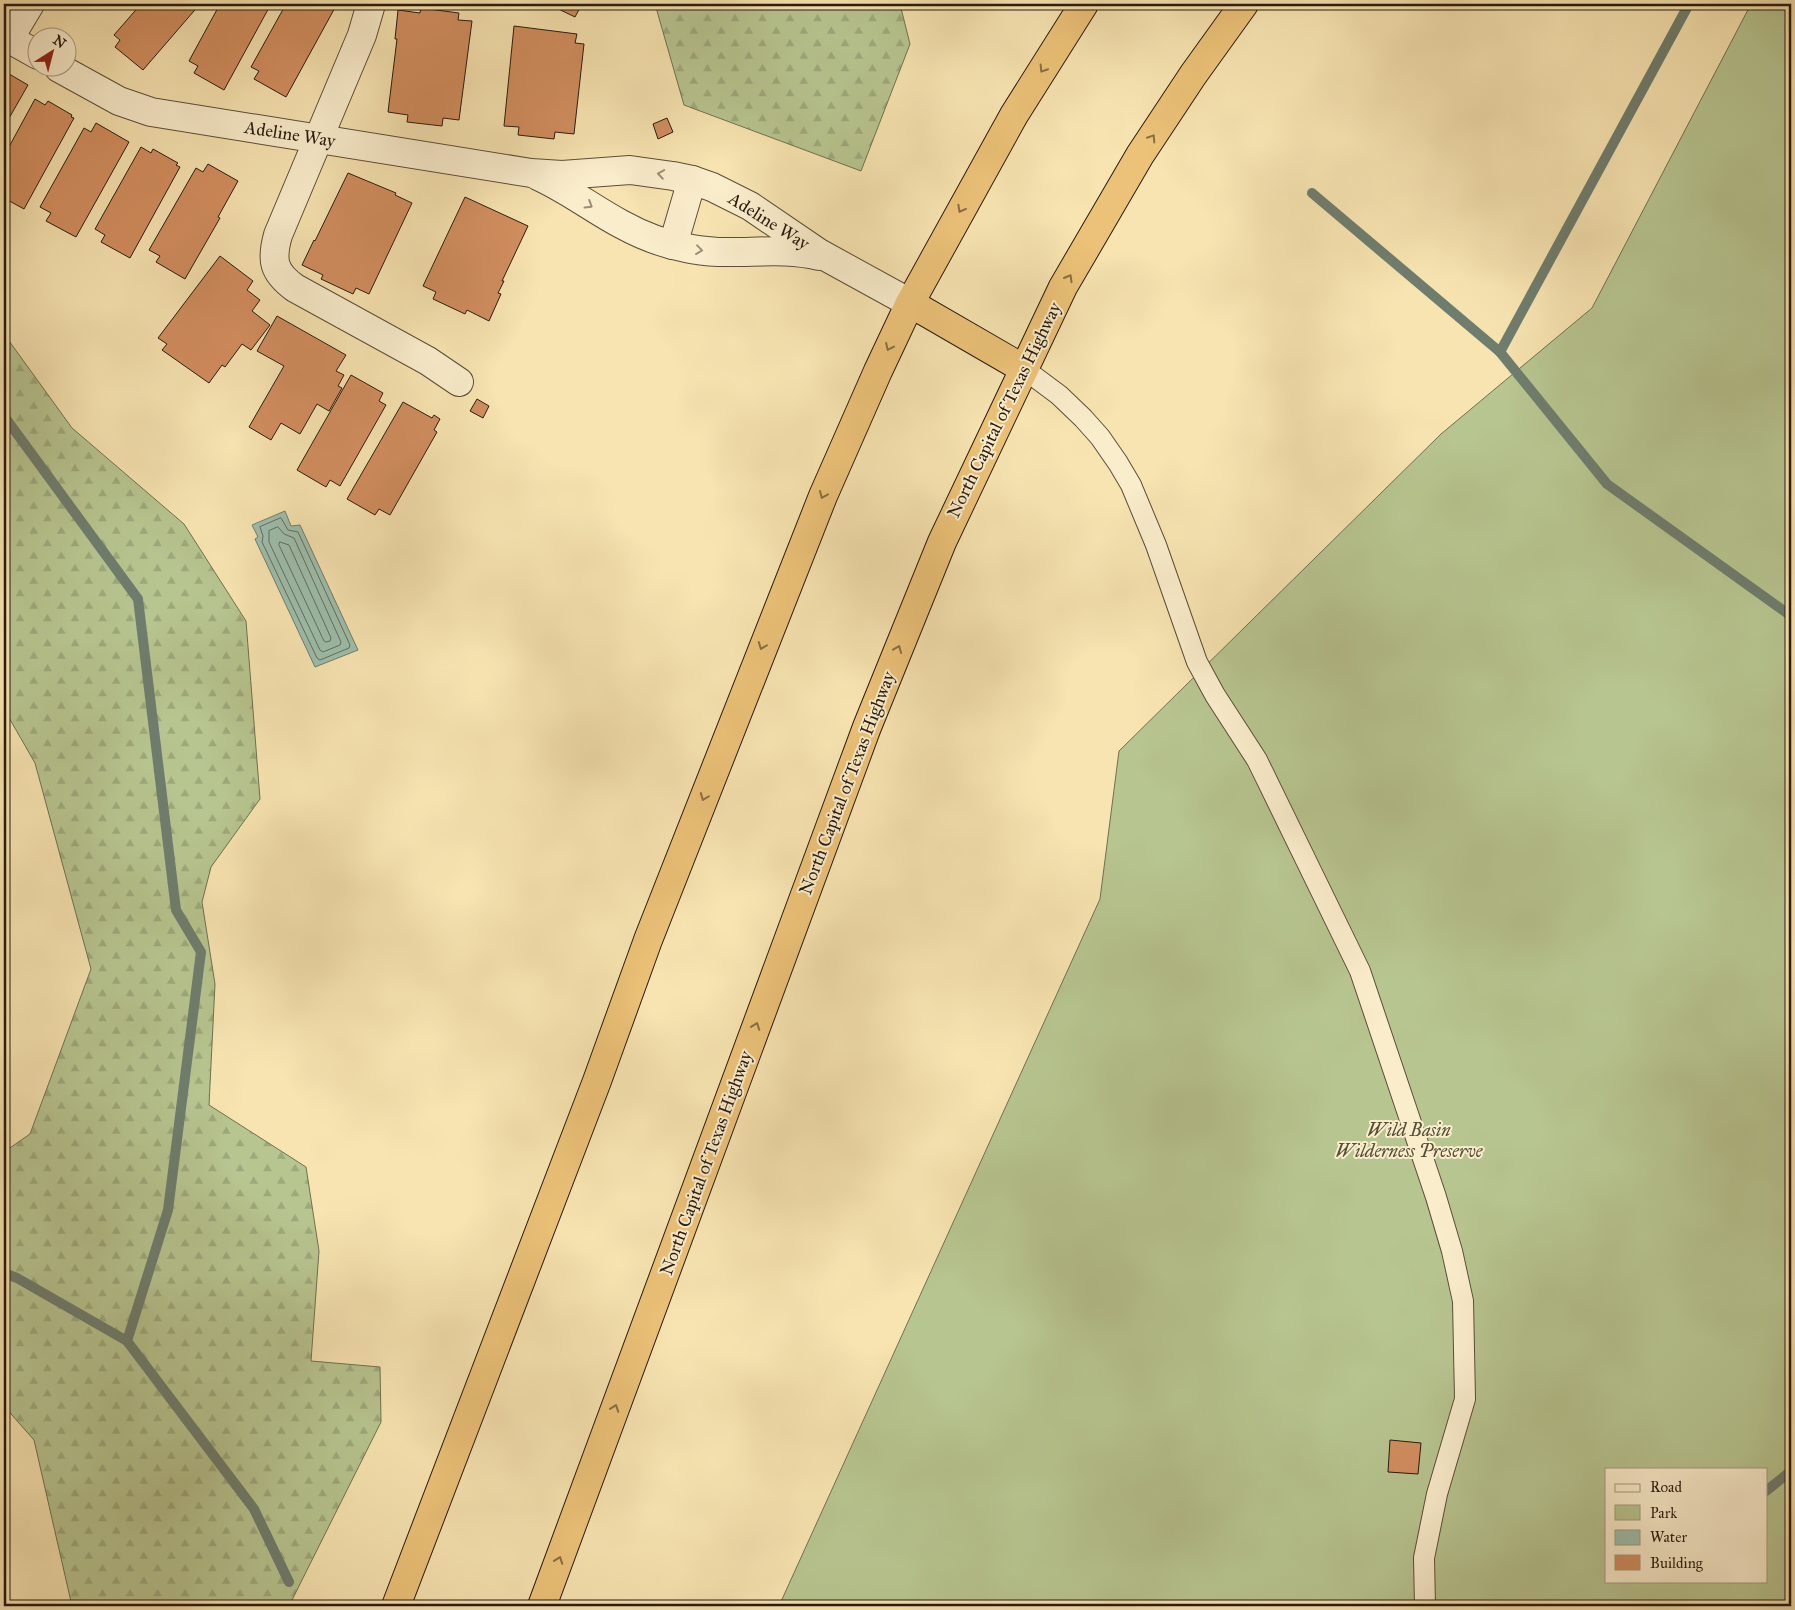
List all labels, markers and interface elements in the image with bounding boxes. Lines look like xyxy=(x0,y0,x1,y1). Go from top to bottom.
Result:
north arrow xyxy=(28,28,78,78)
text: N xyxy=(50,32,69,52)
one-way arrow xyxy=(1040,63,1050,72)
street label: Adeline Way xyxy=(242,116,337,152)
one-way arrow xyxy=(1145,134,1155,143)
one-way arrow xyxy=(657,169,666,179)
street label: Adeline Way xyxy=(724,187,814,255)
one-way arrow xyxy=(583,199,593,208)
one-way arrow xyxy=(957,203,967,212)
one-way arrow xyxy=(696,244,704,255)
one-way arrow xyxy=(1062,274,1072,283)
street label: North Capital of Texas Highway xyxy=(942,298,1067,522)
one-way arrow xyxy=(885,342,896,351)
one-way arrow xyxy=(819,490,829,499)
one-way arrow xyxy=(758,641,769,650)
one-way arrow xyxy=(893,646,903,654)
street label: North Capital of Texas Highway xyxy=(794,668,901,898)
one-way arrow xyxy=(699,793,709,801)
one-way arrow xyxy=(750,1022,760,1030)
street label: North Capital of Texas Highway xyxy=(655,1047,758,1279)
park label: Wild Basin Wilderness Preserve xyxy=(1336,1119,1484,1162)
one-way arrow xyxy=(609,1404,619,1413)
legend xyxy=(1605,1468,1768,1582)
text: Road xyxy=(1650,1478,1682,1496)
text: Park xyxy=(1650,1504,1677,1522)
text: Water xyxy=(1650,1528,1687,1546)
text: Building xyxy=(1650,1554,1704,1572)
one-way arrow xyxy=(553,1557,563,1565)

